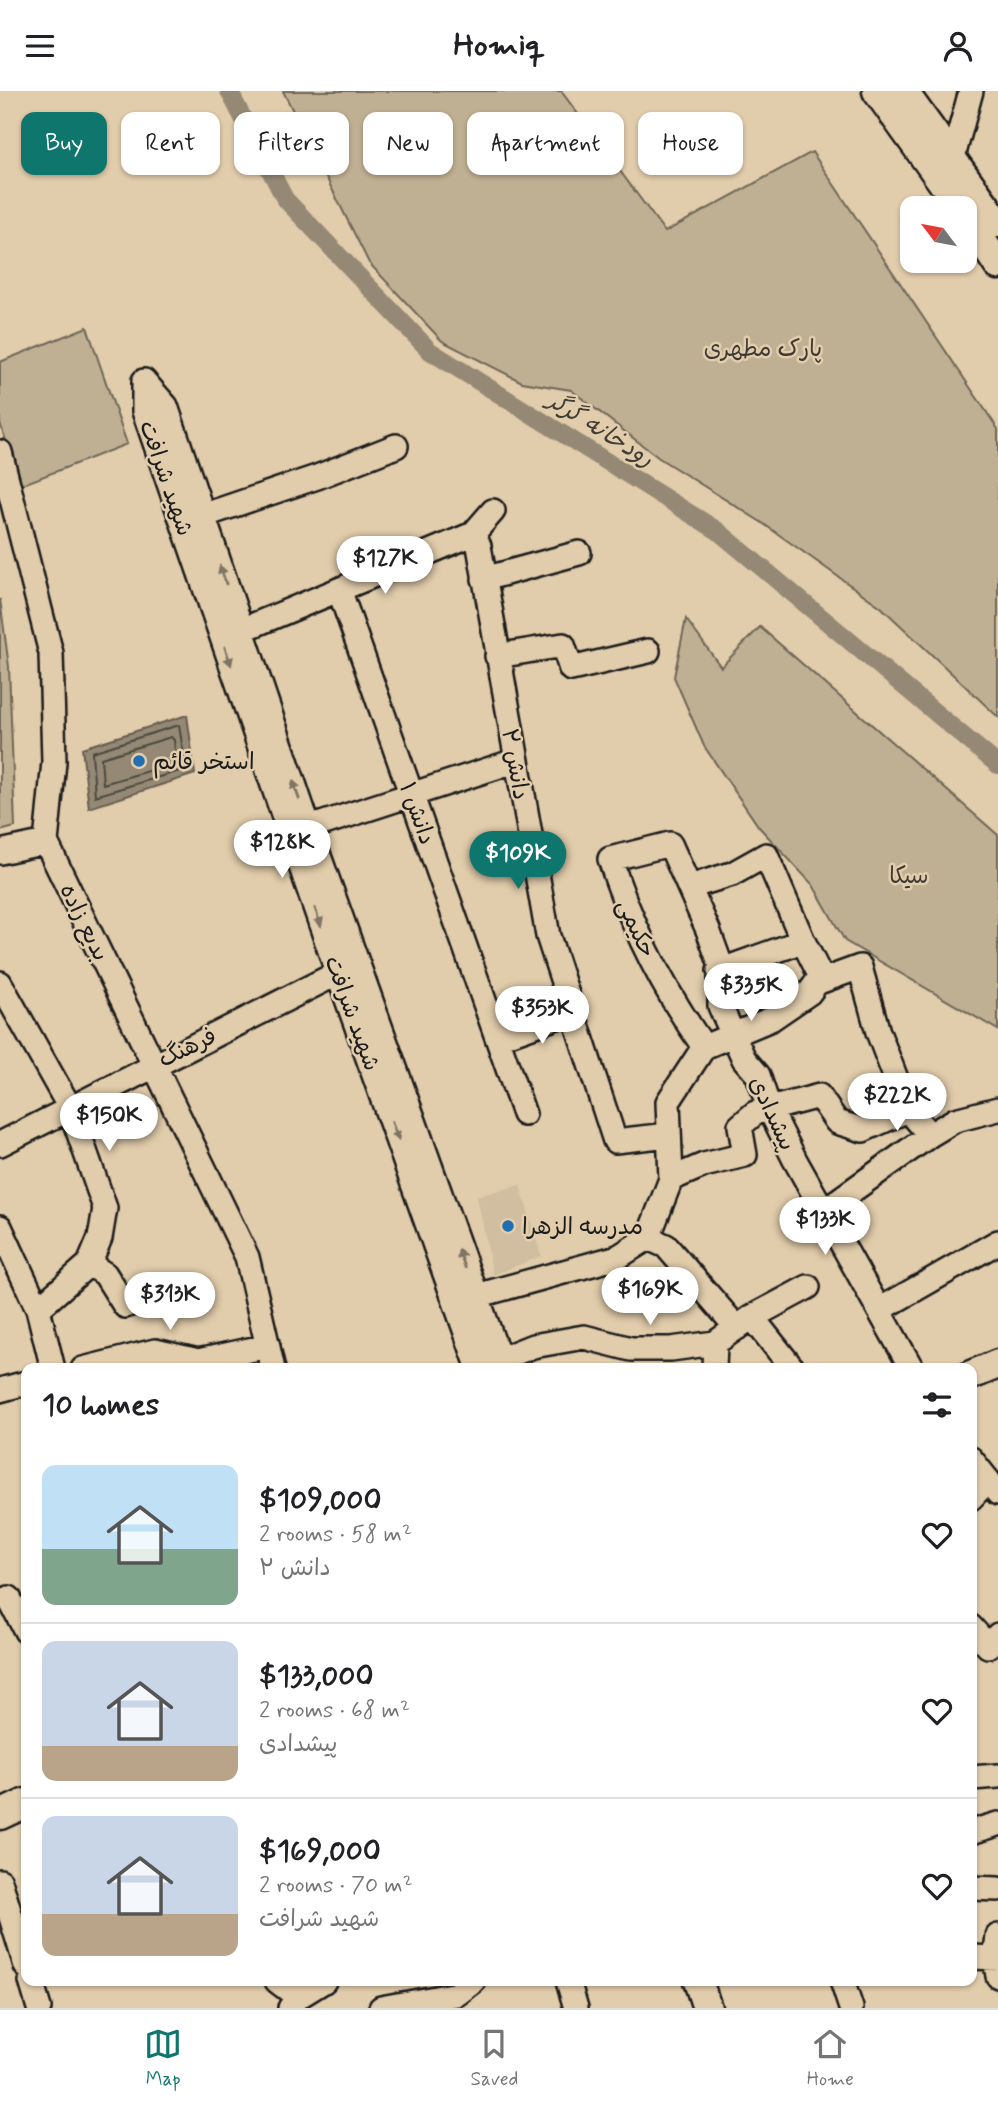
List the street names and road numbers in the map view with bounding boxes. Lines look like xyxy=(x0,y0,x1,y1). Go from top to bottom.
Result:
street label: شهید شرافت xyxy=(131,417,199,540)
street label: دانش ۲ xyxy=(493,726,535,802)
street label: دانش ۱ xyxy=(391,778,441,849)
street label: بدیع زاده xyxy=(52,879,115,966)
street label: حکیمی xyxy=(609,895,662,963)
street label: شهید شرافت xyxy=(316,952,386,1075)
street label: فرهنگ xyxy=(154,1022,222,1076)
street label: پیشدادی xyxy=(741,1072,801,1156)

